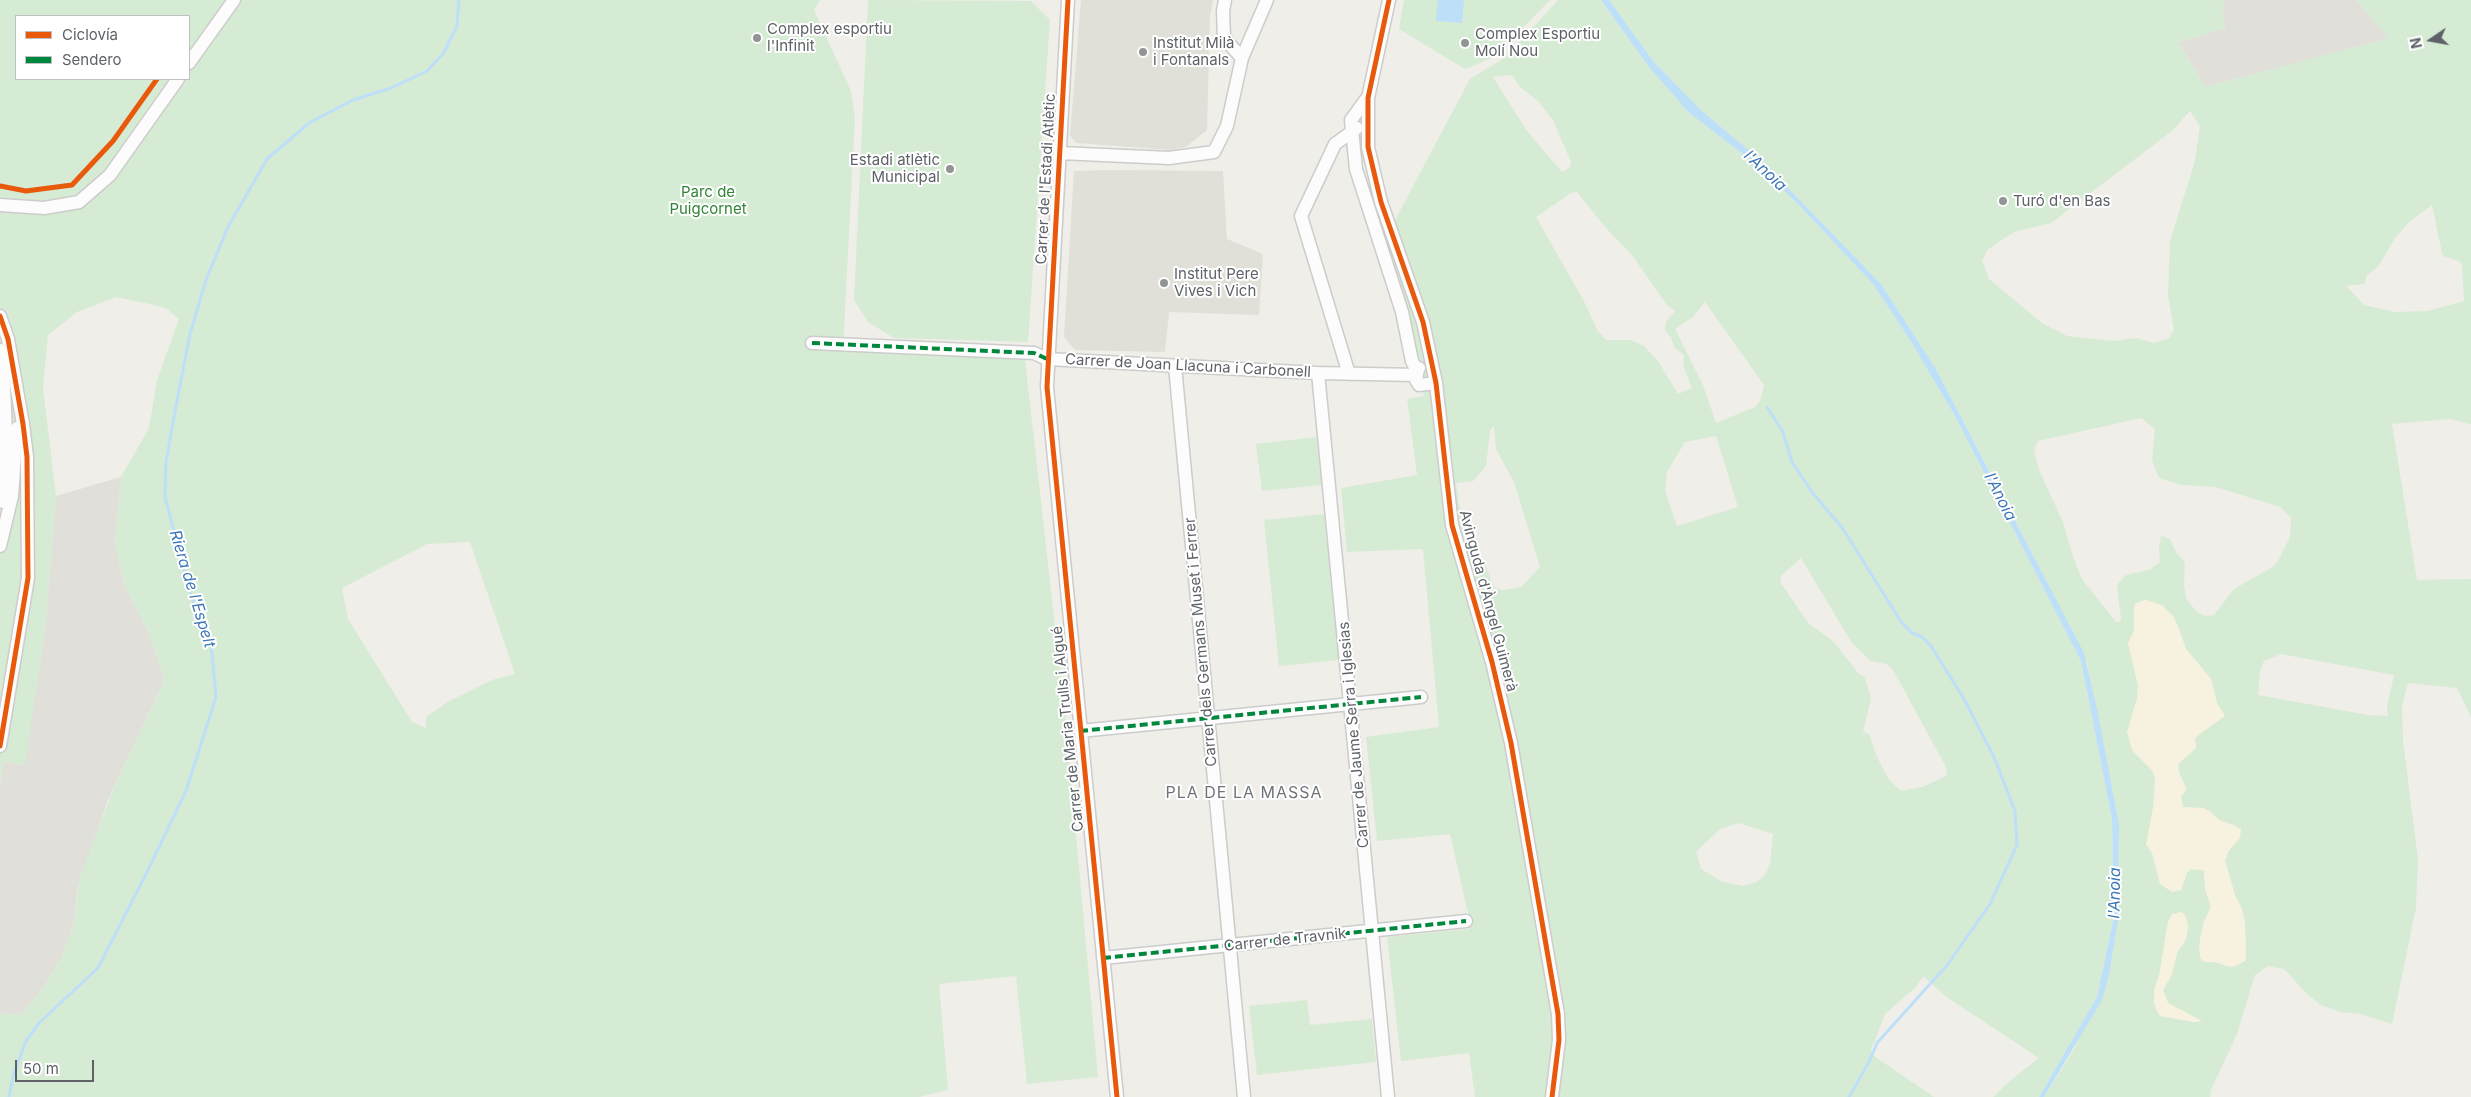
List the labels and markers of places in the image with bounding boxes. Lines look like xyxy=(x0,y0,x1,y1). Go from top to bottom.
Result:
place label: Complex esportiu l'Infinit xyxy=(767,20,892,55)
place label: Complex Esportiu Molí Nou xyxy=(1475,25,1600,60)
marker: Complex esportiu l'Infinit xyxy=(751,32,763,44)
place label: Institut Milà i Fontanals xyxy=(1153,34,1234,69)
marker: Complex Esportiu Molí Nou xyxy=(1459,37,1471,49)
marker: Institut Milà i Fontanals xyxy=(1137,46,1149,58)
place label: Estadi atlètic Municipal xyxy=(850,151,940,186)
marker: Estadi atlètic Municipal xyxy=(944,163,956,175)
place label: Turó d'en Bas xyxy=(2013,192,2110,210)
marker: Turó d'en Bas xyxy=(1997,195,2009,207)
place label: Institut Pere Vives i Vich xyxy=(1174,265,1259,300)
marker: Institut Pere Vives i Vich xyxy=(1158,277,1170,289)

